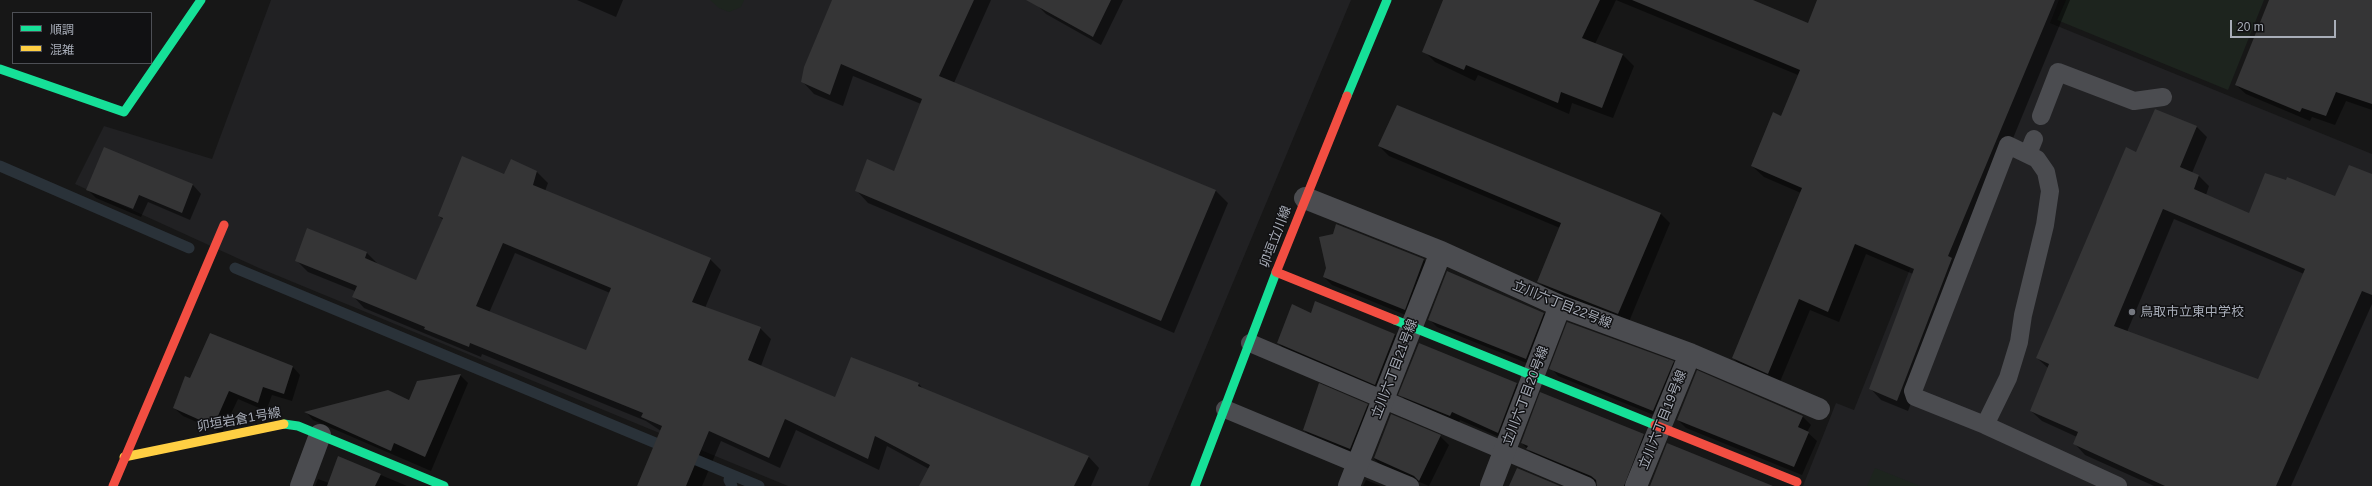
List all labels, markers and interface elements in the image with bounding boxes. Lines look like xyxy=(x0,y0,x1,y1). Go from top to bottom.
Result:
legend xyxy=(12,12,152,64)
scale bar xyxy=(2232,12,2338,38)
text: 20 m xyxy=(2237,20,2264,34)
text: 順調 xyxy=(50,23,74,37)
text: 混雑 xyxy=(50,43,74,57)
street label: 卯垣立川線 xyxy=(1257,204,1295,270)
street label: 立川六丁目22号線 xyxy=(1510,278,1614,332)
place label: 鳥取市立東中学校 xyxy=(2140,304,2244,320)
marker: 鳥取市立東中学校 xyxy=(2127,307,2137,317)
street label: 立川六丁目21号線 xyxy=(1369,317,1421,421)
street label: 立川六丁目20号線 xyxy=(1500,344,1552,448)
street label: 立川六丁目19号線 xyxy=(1636,368,1690,472)
street label: 卯垣岩倉1号線 xyxy=(196,405,282,435)

